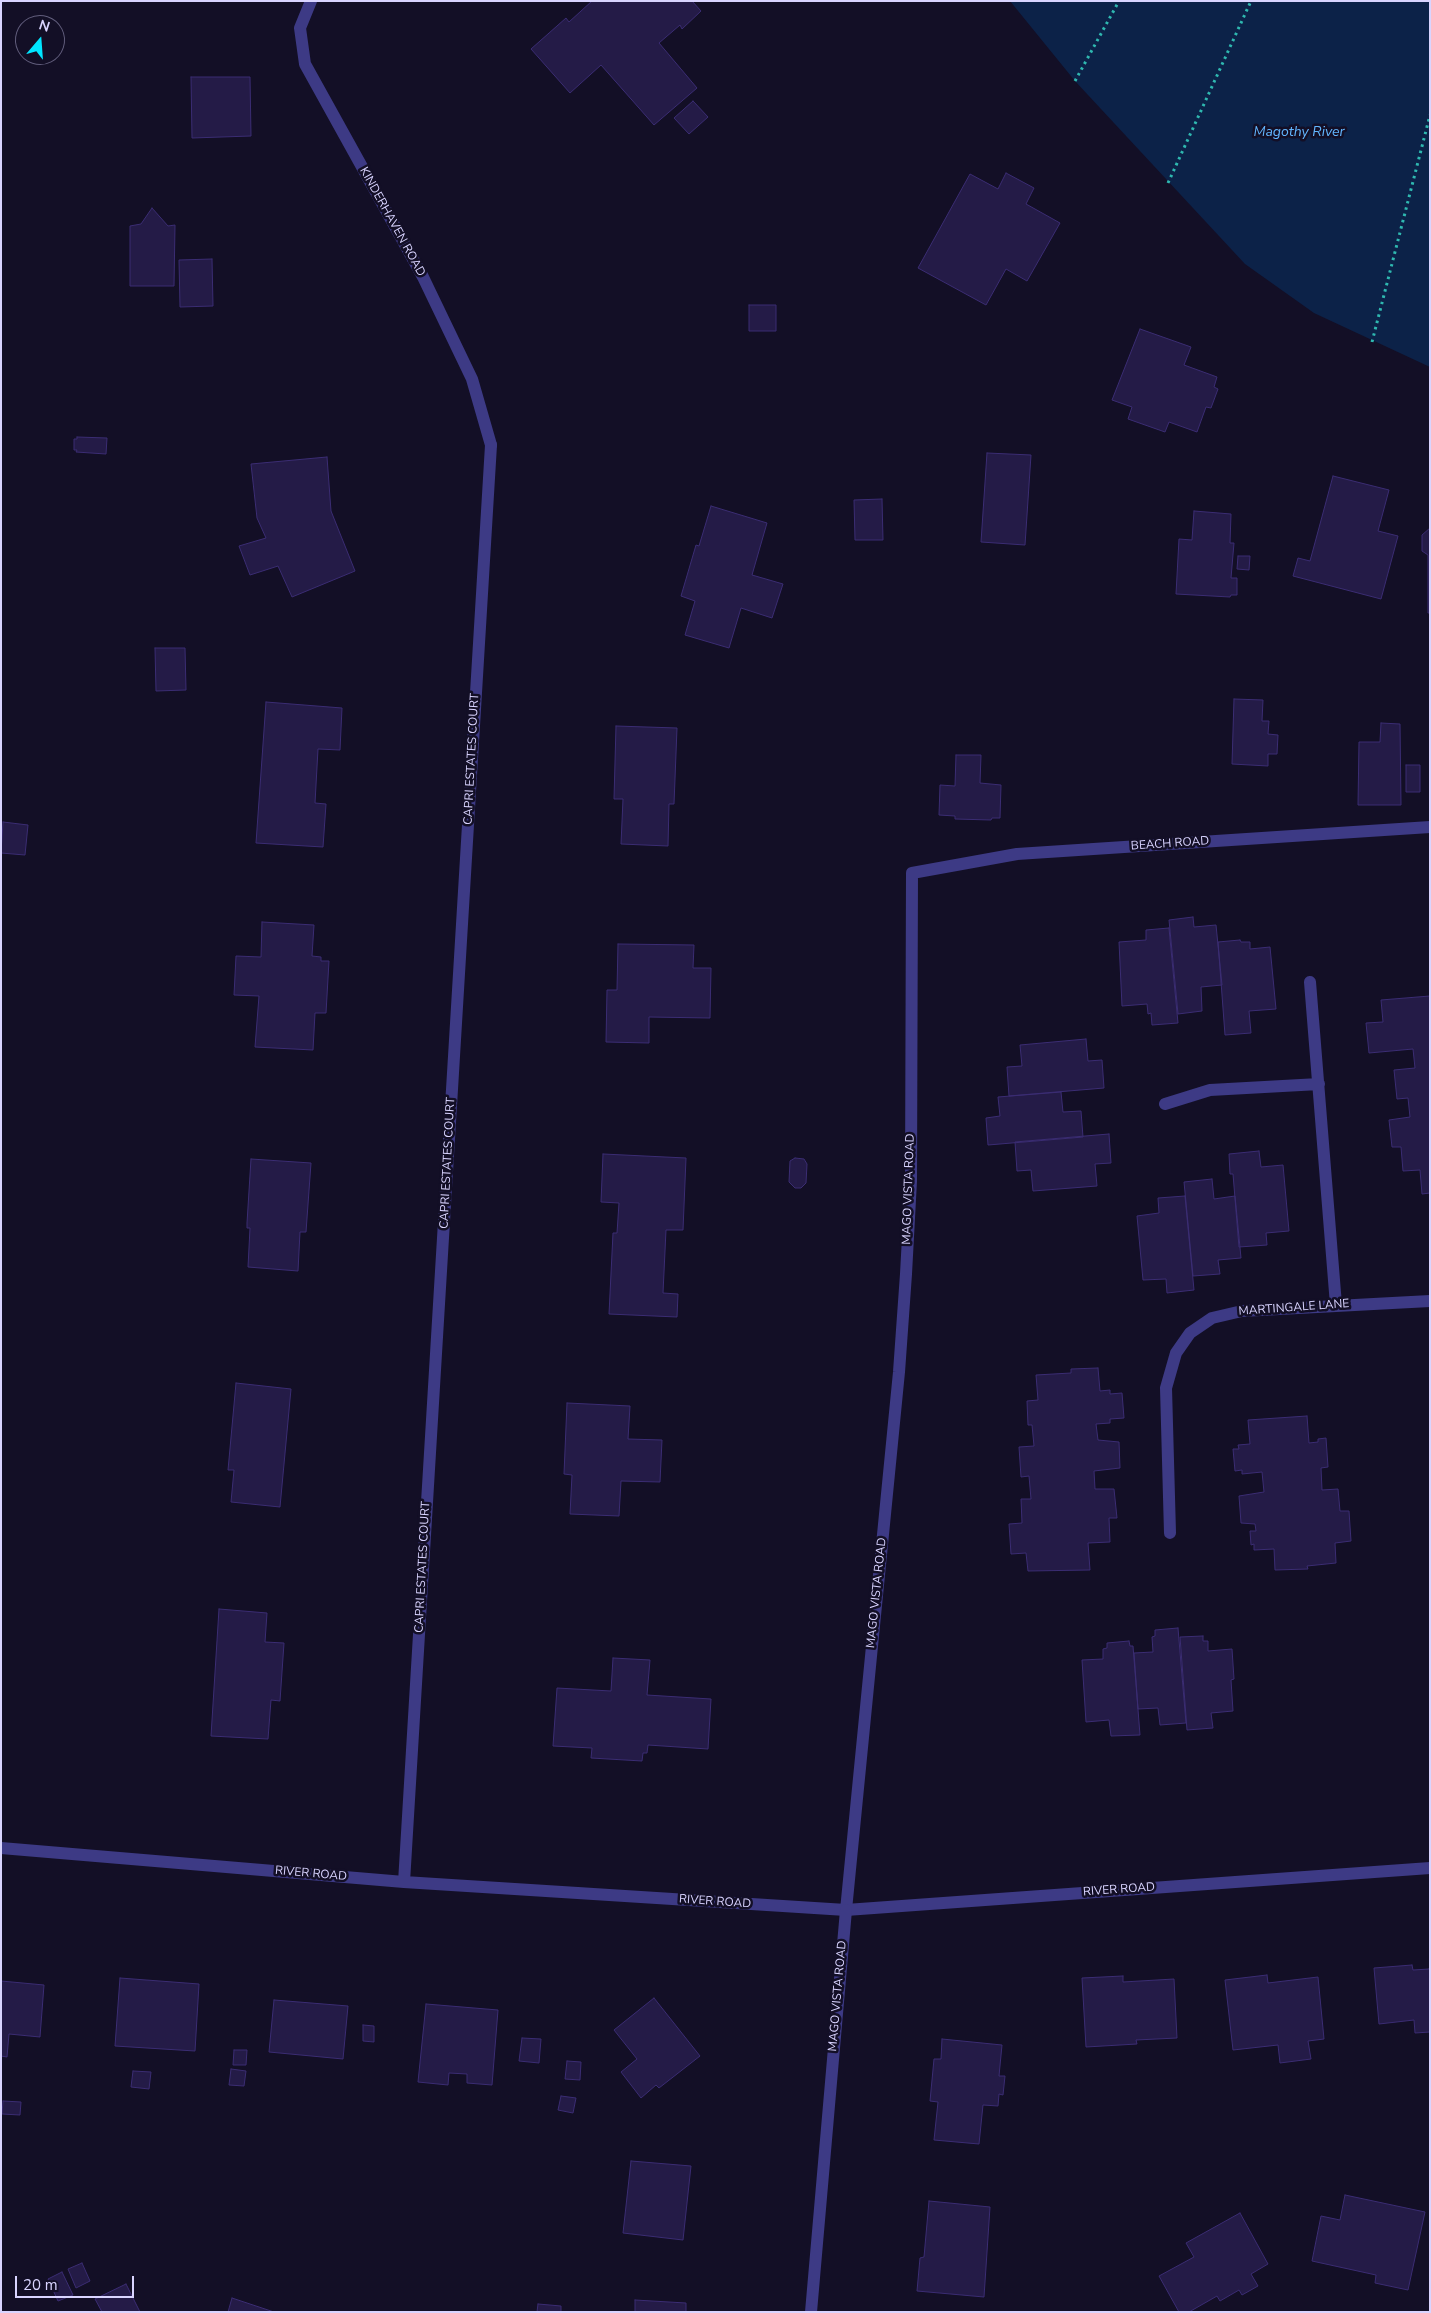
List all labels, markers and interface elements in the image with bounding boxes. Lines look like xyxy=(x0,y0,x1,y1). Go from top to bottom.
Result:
north arrow xyxy=(15,15,65,65)
text: N xyxy=(37,16,52,37)
water label: Magothy River xyxy=(1253,125,1345,141)
street label: KINDERHAVEN ROAD xyxy=(356,165,428,279)
street label: CAPRI ESTATES COURT xyxy=(461,693,483,825)
street label: BEACH ROAD xyxy=(1130,834,1210,854)
street label: CAPRI ESTATES COURT xyxy=(437,1097,459,1229)
street label: MAGO VISTA ROAD xyxy=(900,1133,918,1245)
street label: MARTINGALE LANE xyxy=(1238,1297,1350,1319)
street label: CAPRI ESTATES COURT xyxy=(412,1501,434,1633)
street label: MAGO VISTA ROAD xyxy=(864,1537,890,1649)
street label: RIVER ROAD xyxy=(274,1864,348,1884)
street label: RIVER ROAD xyxy=(1083,1880,1155,1900)
street label: RIVER ROAD xyxy=(679,1892,751,1912)
street label: MAGO VISTA ROAD xyxy=(826,1940,850,2052)
scale bar xyxy=(18,2266,136,2298)
text: 20 m xyxy=(23,2275,58,2295)

